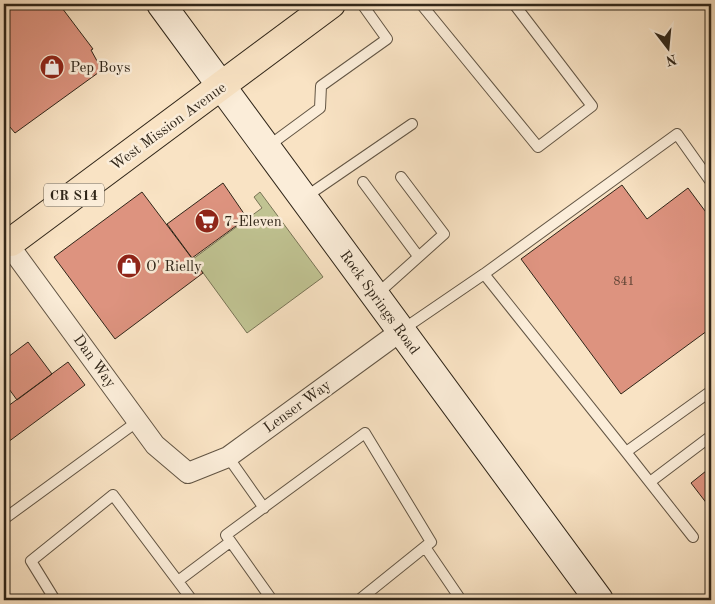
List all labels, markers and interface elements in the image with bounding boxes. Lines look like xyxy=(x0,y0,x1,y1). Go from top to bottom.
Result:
north arrow xyxy=(642,22,692,72)
text: N xyxy=(664,51,678,68)
shop icon: Pep Boys xyxy=(39,54,65,80)
place label: Pep Boys xyxy=(70,61,131,76)
street label: West Mission Avenue xyxy=(108,80,229,174)
road number: CR S14 xyxy=(44,184,104,206)
supermarket icon: 7-Eleven xyxy=(194,208,220,234)
place label: 7-Eleven xyxy=(224,215,282,230)
street label: Rock Springs Road xyxy=(336,248,421,358)
shop icon: O' Rielly xyxy=(116,253,142,279)
place label: O' Rielly xyxy=(146,260,202,275)
house number: 841 xyxy=(614,276,634,288)
street label: Dan Way xyxy=(70,333,118,391)
street label: Lenser Way xyxy=(262,378,334,436)

